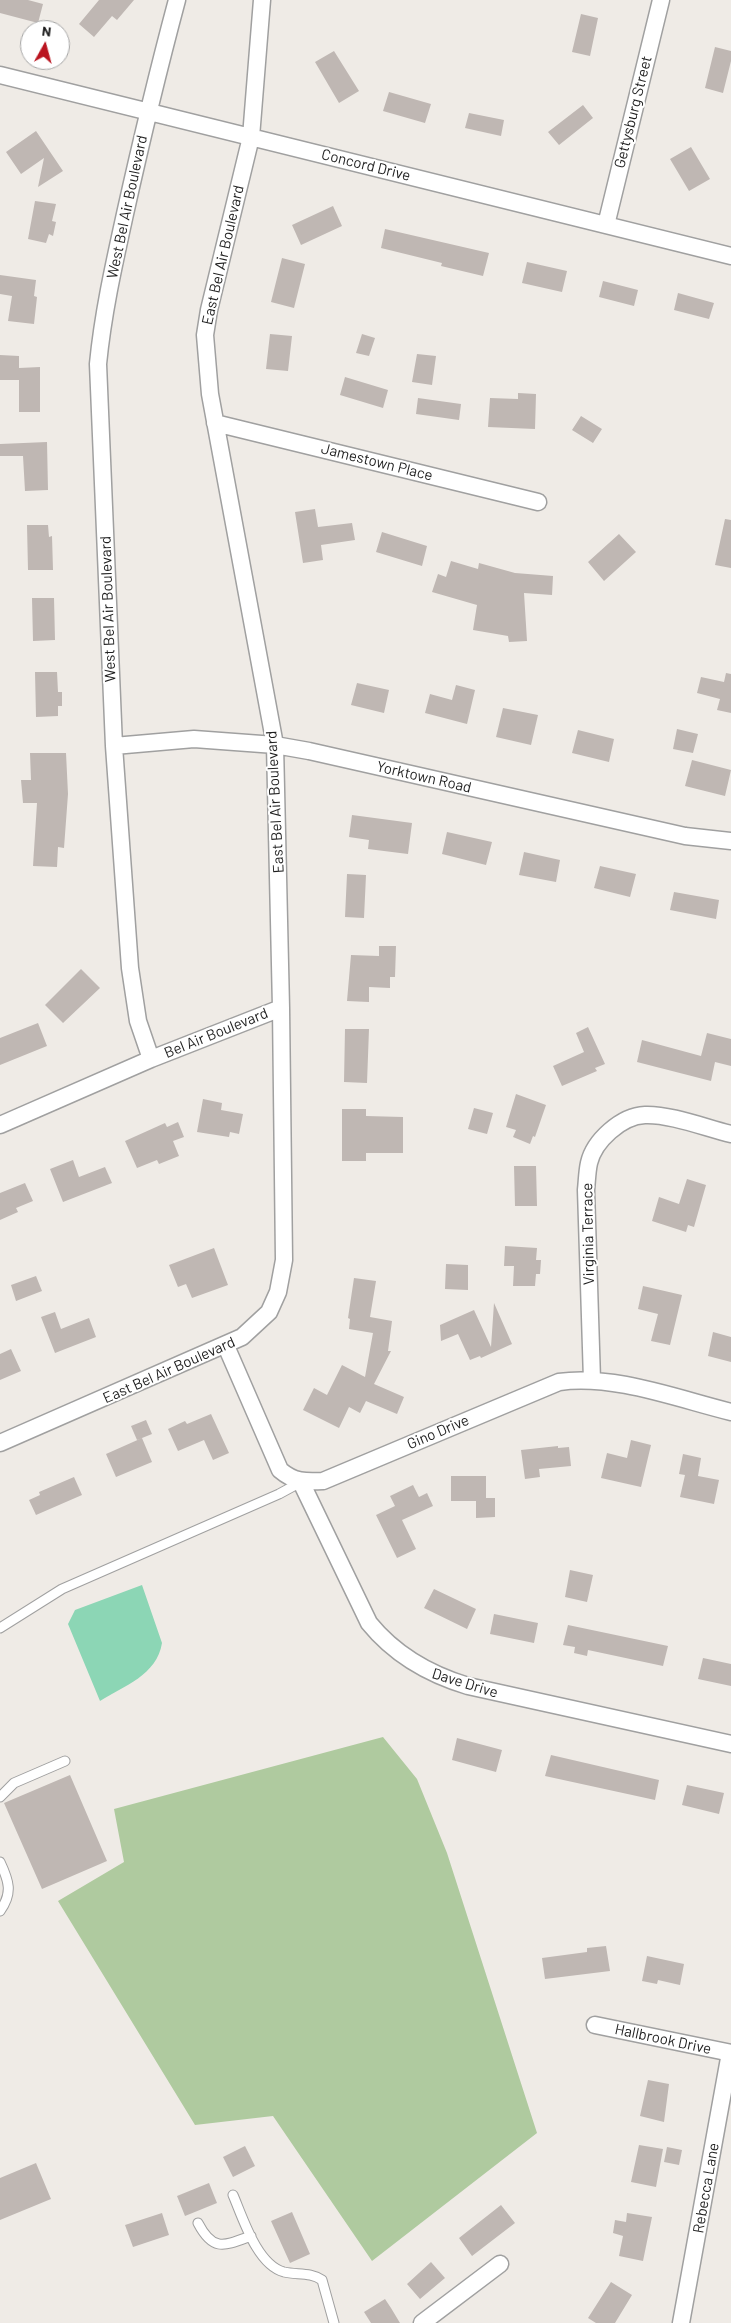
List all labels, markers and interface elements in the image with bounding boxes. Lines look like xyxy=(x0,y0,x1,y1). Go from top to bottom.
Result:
north arrow xyxy=(20,20,70,70)
text: N xyxy=(41,22,52,40)
street label: Gettysburg Street xyxy=(610,54,656,170)
street label: West Bel Air Boulevard xyxy=(103,134,151,280)
street label: Concord Drive xyxy=(320,145,412,185)
street label: East Bel Air Boulevard xyxy=(198,183,248,327)
street label: Jamestown Place xyxy=(319,439,435,485)
street label: West Bel Air Boulevard xyxy=(96,536,120,682)
street label: East Bel Air Boulevard xyxy=(262,730,288,874)
street label: Yorktown Road xyxy=(375,757,473,797)
street label: Bel Air Boulevard xyxy=(161,1004,271,1062)
street label: Virginia Terrace xyxy=(578,1183,598,1285)
street label: East Bel Air Boulevard xyxy=(100,1333,238,1407)
street label: Gino Drive xyxy=(404,1411,472,1453)
street label: Dave Drive xyxy=(430,1664,500,1702)
street label: Hallbrook Drive xyxy=(613,2020,713,2058)
street label: Rebecca Lane xyxy=(689,2141,723,2235)

